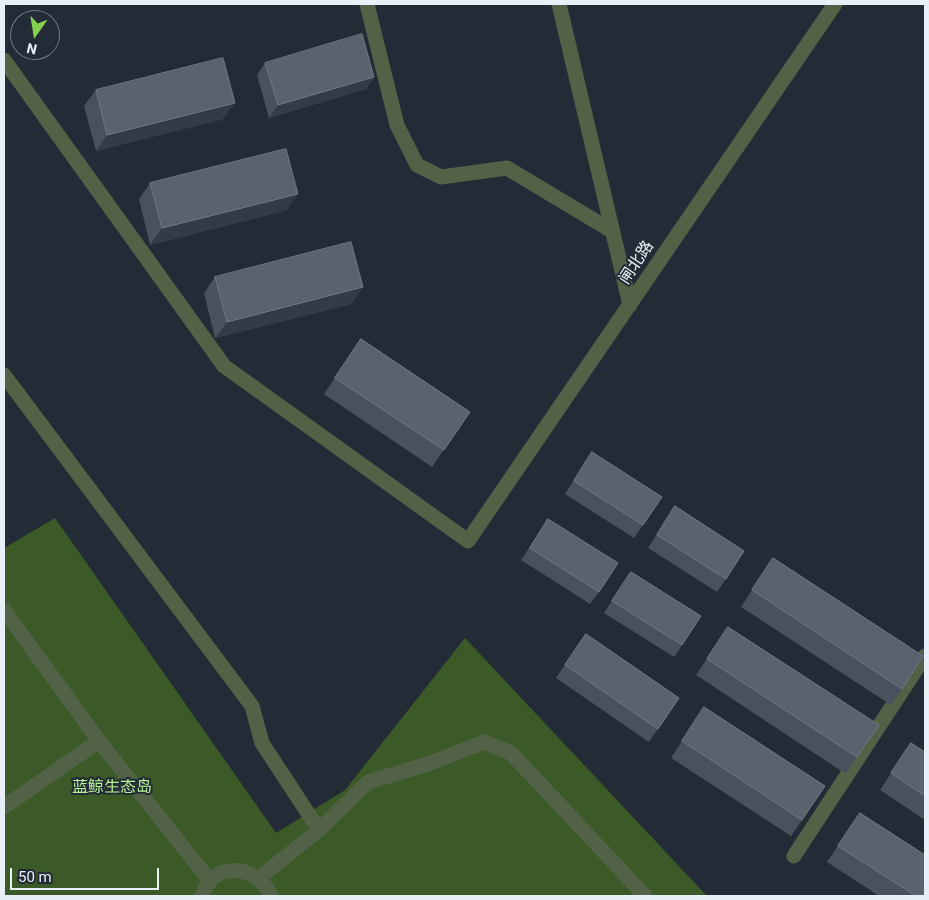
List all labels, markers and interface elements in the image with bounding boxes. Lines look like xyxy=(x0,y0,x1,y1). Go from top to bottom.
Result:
north arrow xyxy=(10,10,60,60)
text: N xyxy=(25,40,38,58)
street label: 闸北路 xyxy=(616,238,658,288)
park label: 蓝鲸生态岛 xyxy=(72,778,152,798)
scale bar xyxy=(12,858,161,890)
text: 50 m xyxy=(18,868,52,886)

